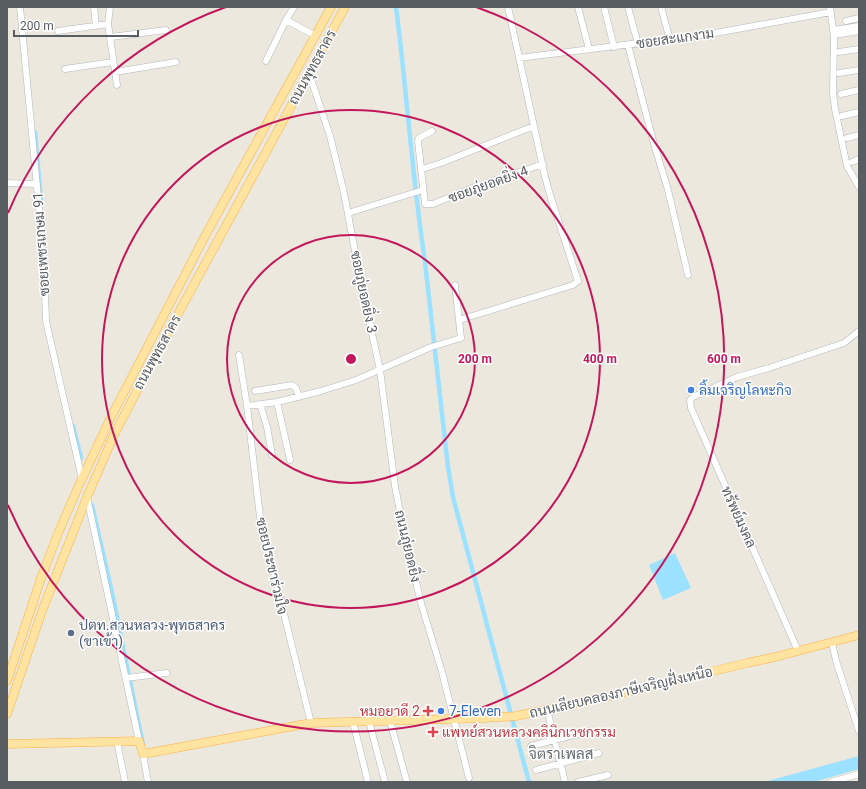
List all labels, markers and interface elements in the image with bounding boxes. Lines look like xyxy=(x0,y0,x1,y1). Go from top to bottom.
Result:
scale bar xyxy=(14,12,138,38)
text: 200 m xyxy=(20,19,54,33)
street label: ซอยสะแกงาม xyxy=(635,25,715,51)
street label: ถนนพุทธสาคร xyxy=(285,27,341,108)
street label: ซอยภู่ยอดยิ่ง 4 xyxy=(445,159,531,208)
street label: ซอยเพชรเกษม 91 xyxy=(29,191,53,297)
street label: ซอยภู่ยอดยิ่ง 3 xyxy=(346,249,384,335)
street label: ถนนพุทธสาคร xyxy=(130,312,186,393)
centre of rings xyxy=(344,352,358,366)
text: 200 m xyxy=(458,352,492,366)
text: 400 m xyxy=(583,352,617,366)
text: 600 m xyxy=(707,352,741,366)
place label: ลิ้มเจริญโลหะกิจ xyxy=(699,379,792,399)
marker: ลิ้มเจริญโลหะกิจ xyxy=(686,385,696,395)
street label: ทรัพย์มงคล xyxy=(718,483,761,550)
street label: ถนนภู่ยอดยิ่ง xyxy=(390,508,427,584)
street label: ซอยประชาร่วมใจ xyxy=(253,516,291,616)
place label: ปตท.สวนหลวง-พุทธสาคร (ขาเข้า) xyxy=(79,617,225,650)
marker: ปตท.สวนหลวง-พุทธสาคร (ขาเข้า) xyxy=(66,628,76,638)
street label: ถนนเลียบคลองภาษีเจริญฝั่งเหนือ xyxy=(527,660,714,722)
place label: หมอยาดี 2 xyxy=(360,702,420,719)
place label: 7-Eleven xyxy=(449,703,501,719)
marker: หมอยาดี 2 xyxy=(423,706,433,716)
marker: 7-Eleven xyxy=(436,706,446,716)
place label: แพทย์สวนหลวงคลินิกเวชกรรม xyxy=(442,723,616,740)
marker: แพทย์สวนหลวงคลินิกเวชกรรม xyxy=(427,726,439,738)
district label: จิตราเพลส xyxy=(529,745,593,763)

